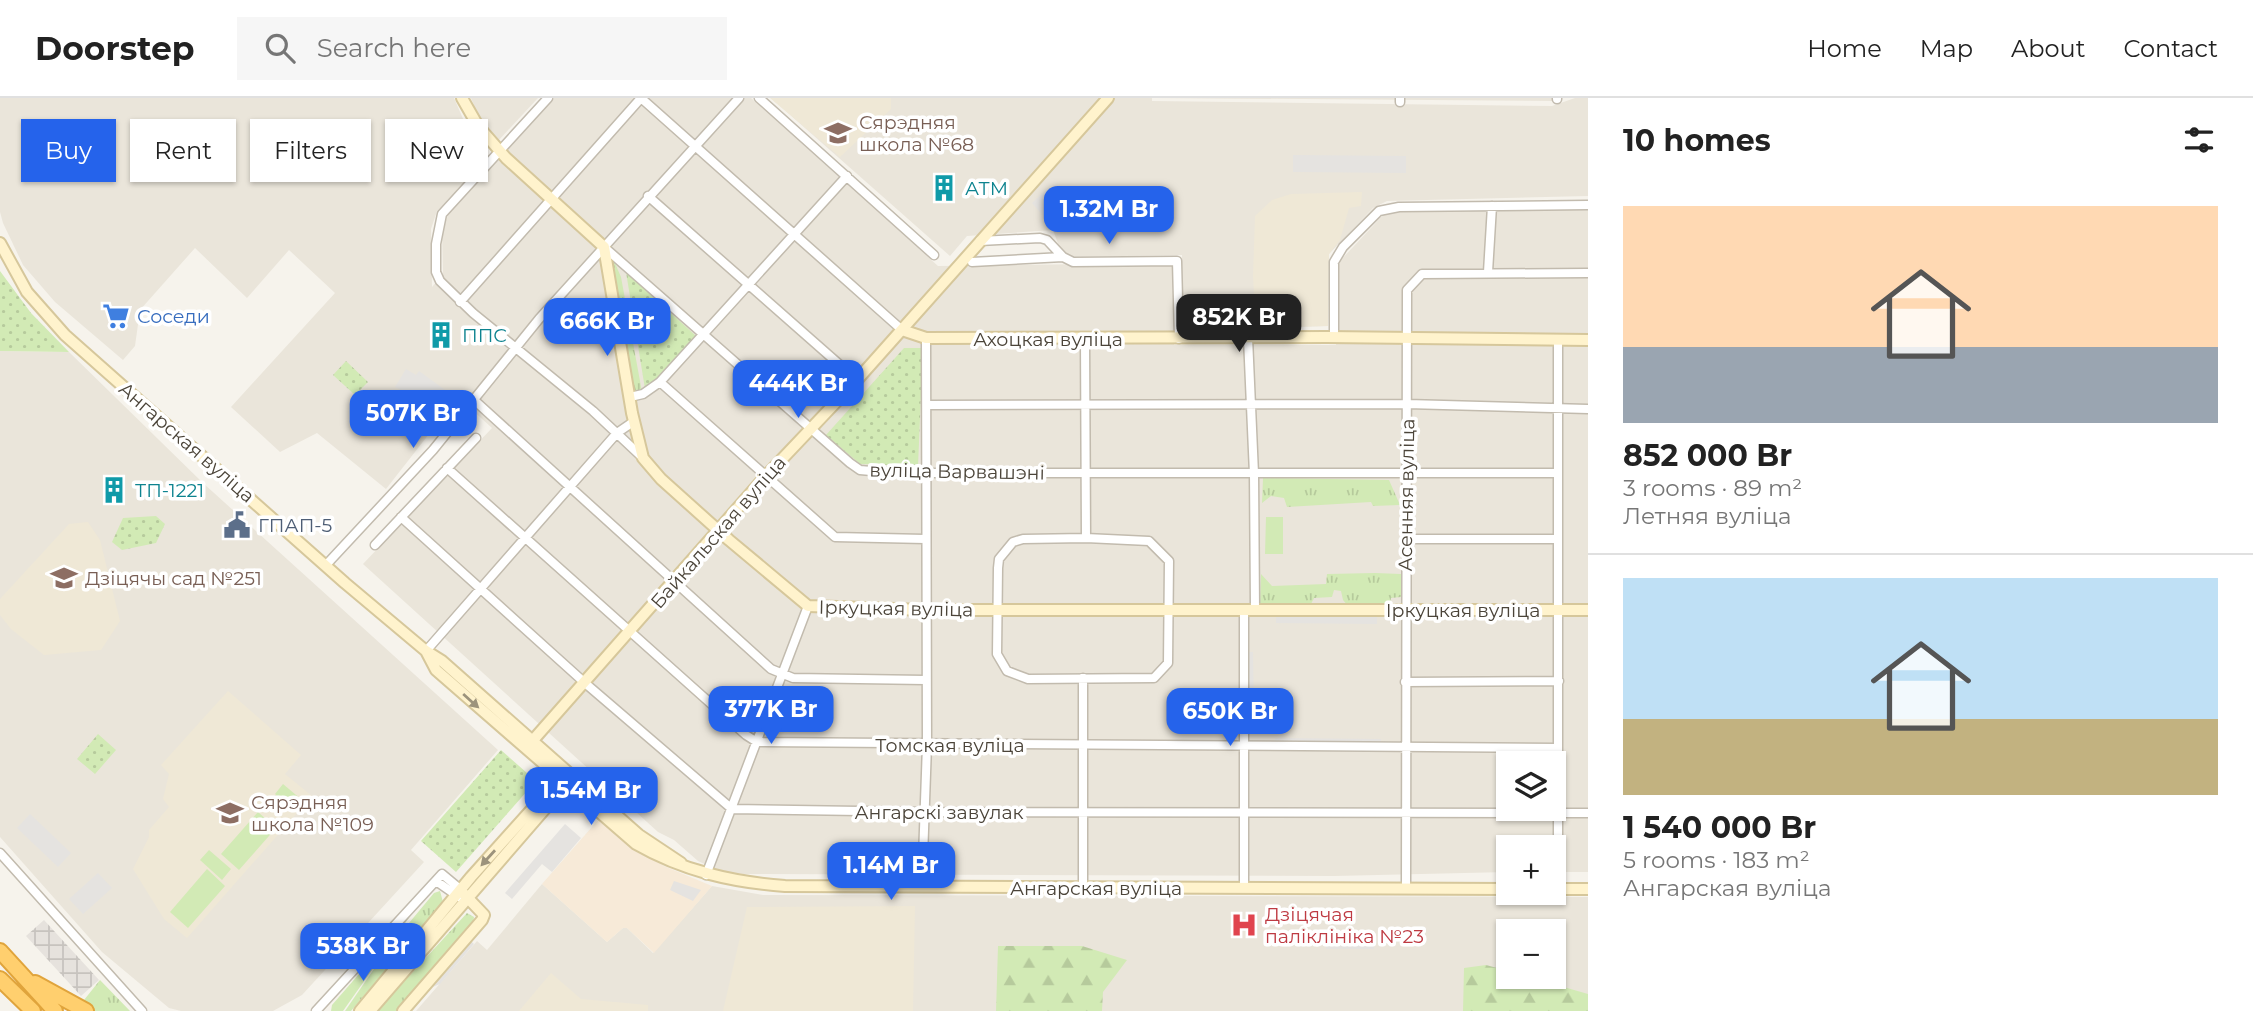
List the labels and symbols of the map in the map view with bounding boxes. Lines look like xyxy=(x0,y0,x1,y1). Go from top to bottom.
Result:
place label: Сярэдняя школа №68 xyxy=(859,111,974,156)
school or university icon: Сярэдняя школа №68 xyxy=(823,118,853,148)
building icon: АТМ xyxy=(929,173,959,203)
place label: АТМ xyxy=(965,177,1008,200)
pin: 1.32M Br xyxy=(1037,186,1181,246)
pin: 852K Br xyxy=(1174,294,1304,354)
pin: 666K Br xyxy=(542,299,672,358)
supermarket icon: Соседи xyxy=(101,301,131,331)
place label: Соседи xyxy=(137,305,210,328)
building icon: ППС xyxy=(426,320,456,350)
place label: ППС xyxy=(462,324,507,347)
street label: Ахоцкая вуліца xyxy=(973,328,1123,351)
pin: 444K Br xyxy=(733,360,863,420)
street label: Ангарская вуліца xyxy=(114,377,259,508)
pin: 507K Br xyxy=(348,390,478,450)
street label: Асенняя вуліца xyxy=(1394,418,1419,572)
street label: Байкальская вуліца xyxy=(646,451,791,613)
street label: вуліца Варвашэні xyxy=(869,458,1045,485)
building icon: ТП-1221 xyxy=(99,475,129,505)
place label: ТП-1221 xyxy=(135,479,204,502)
public building icon: ГПАП-5 xyxy=(222,510,252,540)
place label: ГПАП-5 xyxy=(258,514,333,537)
school or university icon: Дзіцячы сад №251 xyxy=(49,563,79,593)
place label: Дзіцячы сад №251 xyxy=(85,567,262,590)
street label: Іркуцкая вуліца xyxy=(819,596,973,621)
street label: Іркуцкая вуліца xyxy=(1386,599,1540,622)
pin: 377K Br xyxy=(706,686,836,746)
pin: 650K Br xyxy=(1165,688,1295,748)
one-way arrow xyxy=(462,693,480,709)
street label: Томская вуліца xyxy=(875,734,1025,757)
pin: 1.54M Br xyxy=(519,768,663,827)
place label: Сярэдняя школа №109 xyxy=(251,791,374,836)
school or university icon: Сярэдняя школа №109 xyxy=(215,798,245,828)
street label: Ангарскі завулак xyxy=(854,801,1024,824)
pin: 1.14M Br xyxy=(819,842,963,902)
one-way arrow xyxy=(481,849,496,866)
street label: Ангарская вуліца xyxy=(1010,877,1182,900)
place label: Дзіцячая паліклініка №23 xyxy=(1265,903,1424,948)
hospital icon: Дзіцячая паліклініка №23 xyxy=(1229,910,1259,940)
pin: 538K Br xyxy=(298,924,428,983)

